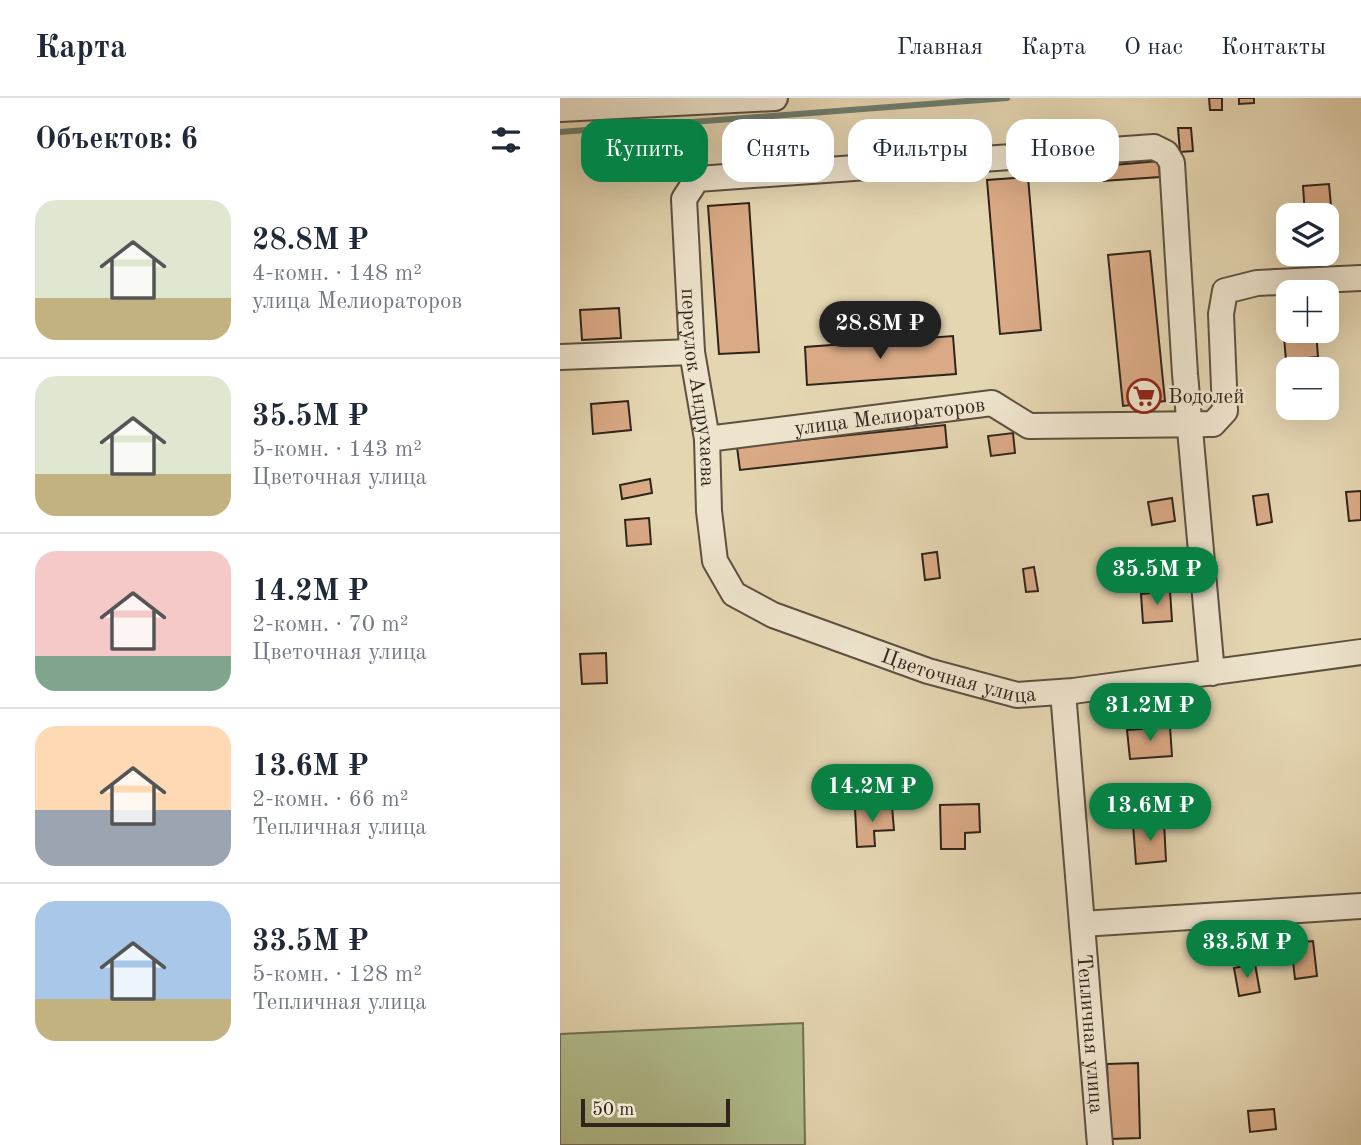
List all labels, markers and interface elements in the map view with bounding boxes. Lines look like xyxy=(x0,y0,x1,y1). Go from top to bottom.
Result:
text: Карта xyxy=(35,32,127,65)
text: Главная xyxy=(897,36,983,60)
text: Карта xyxy=(1021,36,1086,60)
text: О нас xyxy=(1124,36,1183,60)
text: Контакты xyxy=(1221,36,1326,60)
chip: Купить xyxy=(581,119,708,182)
chip: Снять xyxy=(722,119,834,182)
chip: Фильтры xyxy=(848,119,992,182)
chip: Новое xyxy=(1006,119,1119,182)
icon: filters xyxy=(487,121,525,159)
text: Объектов: 6 xyxy=(35,125,198,155)
map controls xyxy=(1276,203,1339,420)
button: layers xyxy=(1276,203,1339,266)
text: 28.8M ₽ xyxy=(252,226,369,256)
icon: home xyxy=(91,228,175,312)
text: 4-комн. · 148 m² xyxy=(252,262,422,285)
button: + xyxy=(1276,280,1339,343)
street label: переулок Андрухаева xyxy=(677,288,717,487)
text: улица Мелиораторов xyxy=(252,290,462,313)
pin: 28.8M ₽ xyxy=(815,302,945,361)
text: 28.8M ₽ xyxy=(835,312,925,335)
button: − xyxy=(1276,357,1339,420)
supermarket icon: Водолей xyxy=(1125,377,1163,415)
place label: Водолей xyxy=(1168,387,1245,408)
street label: улица Мелиораторов xyxy=(793,395,986,440)
text: 35.5M ₽ xyxy=(252,402,369,432)
icon: home xyxy=(91,404,175,488)
text: 5-комн. · 143 m² xyxy=(252,438,422,461)
text: Цветочная улица xyxy=(252,466,427,489)
pin: 35.5M ₽ xyxy=(1092,547,1222,607)
text: 35.5M ₽ xyxy=(1112,558,1202,581)
text: 14.2M ₽ xyxy=(252,577,369,607)
icon: home xyxy=(91,579,175,663)
text: 2-комн. · 70 m² xyxy=(252,613,409,636)
text: Цветочная улица xyxy=(252,641,427,664)
street label: Цветочная улица xyxy=(878,646,1037,707)
pin: 31.2M ₽ xyxy=(1085,684,1215,743)
text: 31.2M ₽ xyxy=(1105,694,1195,717)
text: 13.6M ₽ xyxy=(252,752,369,782)
icon: home xyxy=(91,754,175,838)
pin: 14.2M ₽ xyxy=(807,764,937,824)
text: 14.2M ₽ xyxy=(827,775,917,798)
pin: 13.6M ₽ xyxy=(1085,784,1215,843)
text: 2-комн. · 66 m² xyxy=(252,788,409,811)
text: 13.6M ₽ xyxy=(1105,794,1195,817)
text: Тепличная улица xyxy=(252,816,427,839)
pin: 33.5M ₽ xyxy=(1182,920,1312,980)
text: 33.5M ₽ xyxy=(252,927,369,957)
icon: home xyxy=(91,929,175,1013)
text: 33.5M ₽ xyxy=(1202,931,1292,954)
street label: Тепличная улица xyxy=(1072,954,1106,1114)
text: 5-комн. · 128 m² xyxy=(252,963,422,986)
text: Тепличная улица xyxy=(252,991,427,1014)
scale bar xyxy=(581,1096,730,1128)
text: 50 m xyxy=(592,1101,634,1120)

